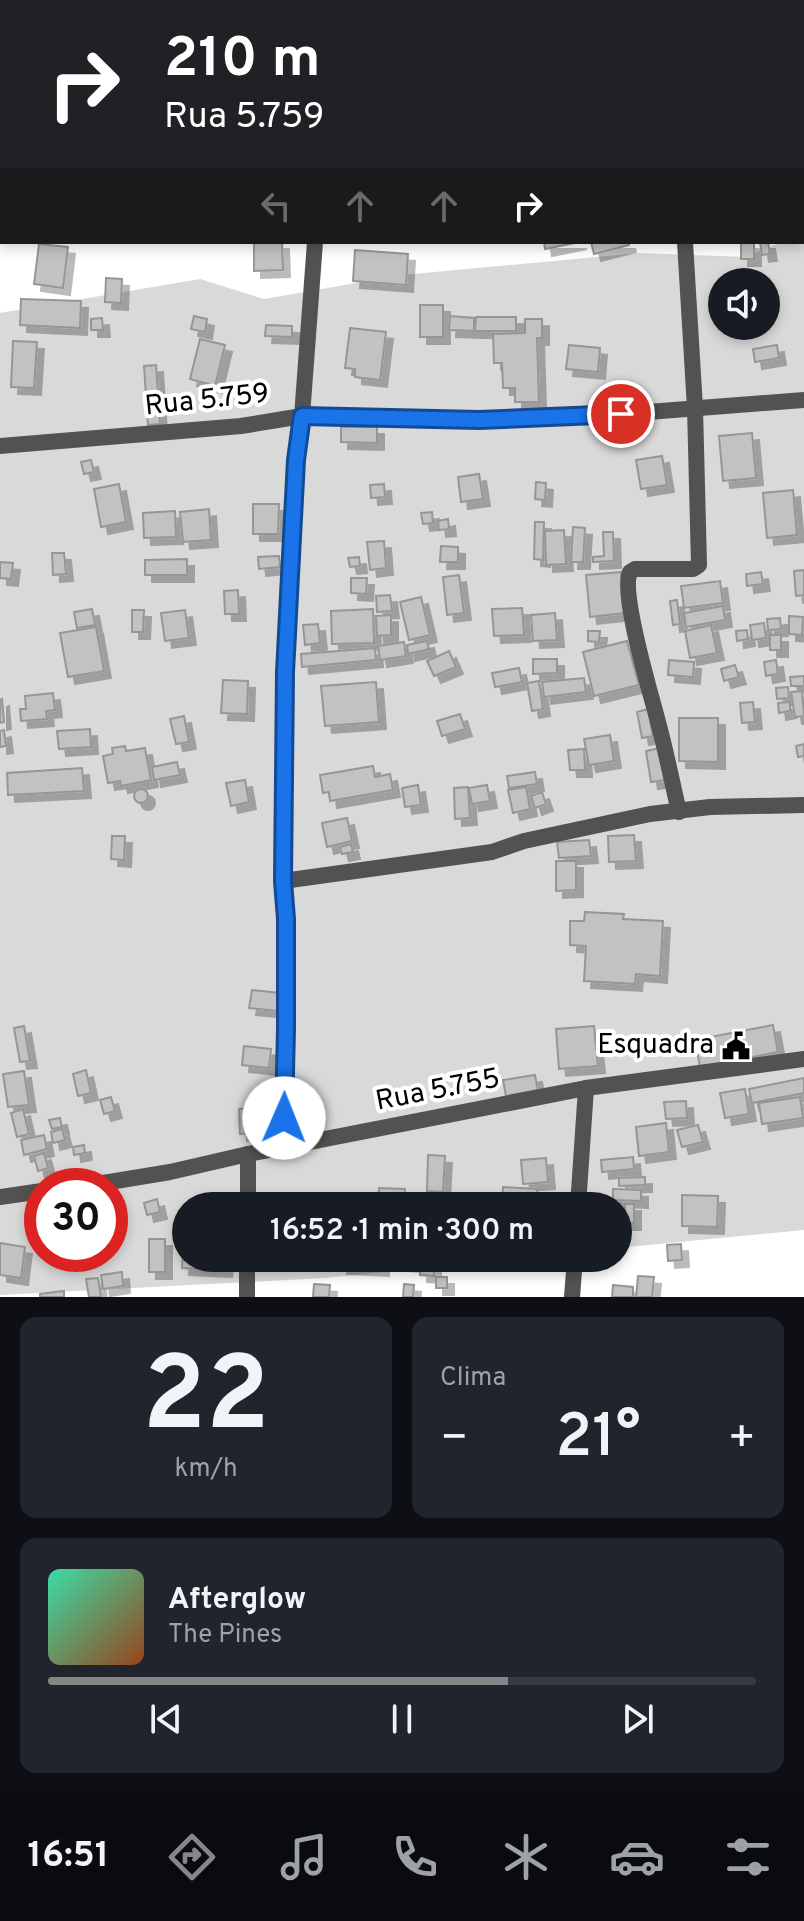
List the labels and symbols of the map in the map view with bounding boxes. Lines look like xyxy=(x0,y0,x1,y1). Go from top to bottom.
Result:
street label: Rua 5.759 xyxy=(143,377,271,425)
pin xyxy=(587,380,655,448)
place label: Esquadra xyxy=(597,1028,714,1064)
public building icon: Esquadra xyxy=(721,1031,751,1061)
street label: Rua 5.755 xyxy=(373,1061,503,1121)
position arrow xyxy=(242,1076,326,1160)
speed limit sign: 30 xyxy=(24,1168,128,1272)

